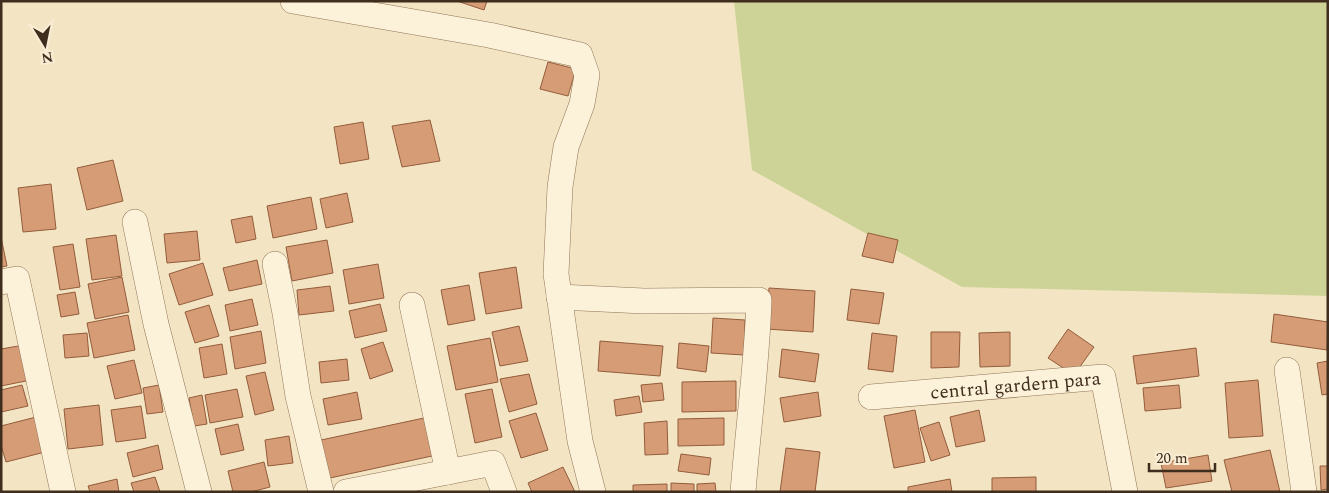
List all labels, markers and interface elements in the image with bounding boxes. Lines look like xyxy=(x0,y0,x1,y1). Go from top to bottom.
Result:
north arrow xyxy=(20,20,70,70)
text: N xyxy=(40,46,55,69)
street label: central gardern para xyxy=(929,364,1103,408)
scale bar xyxy=(1149,440,1215,472)
text: 20 m xyxy=(1156,447,1188,470)

